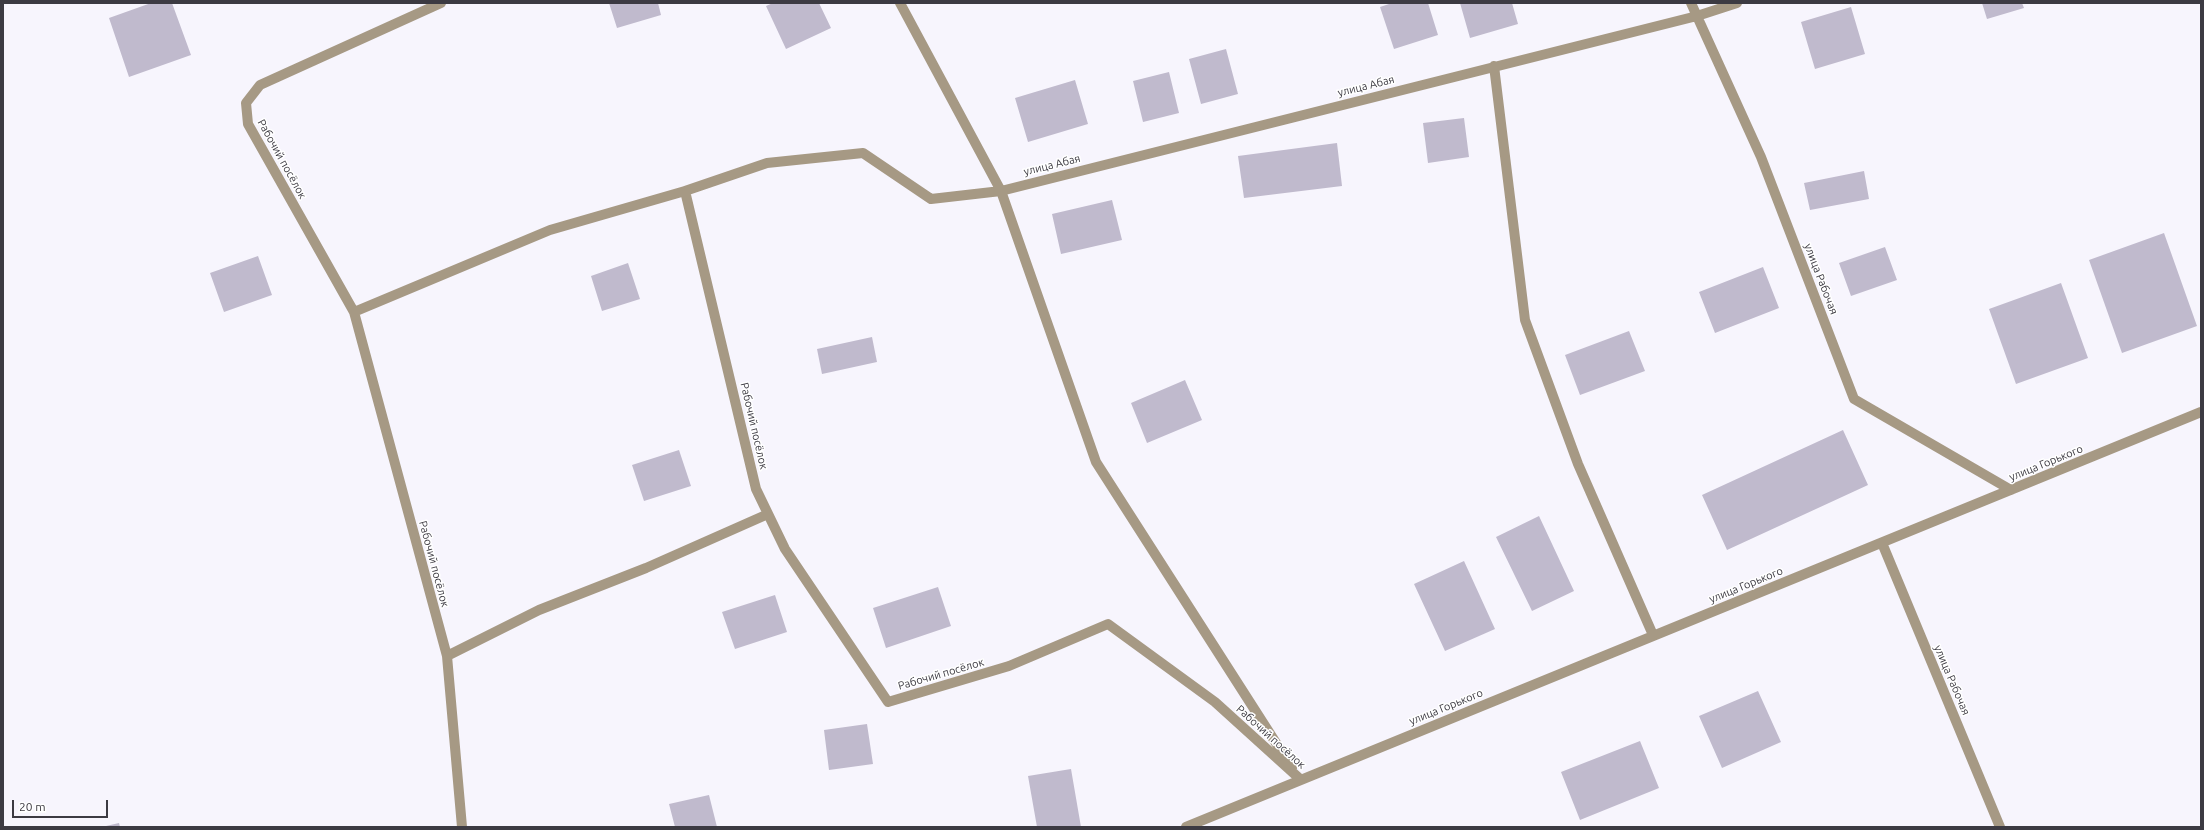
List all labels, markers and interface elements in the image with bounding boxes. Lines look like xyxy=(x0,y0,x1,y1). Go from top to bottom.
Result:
street label: улица Абая xyxy=(1336,73,1396,99)
street label: Рабочий посёлок xyxy=(255,117,309,201)
street label: улица Абая xyxy=(1022,152,1082,178)
street label: улица Рабочая xyxy=(1801,242,1841,316)
street label: Рабочий посёлок xyxy=(738,381,770,471)
street label: улица Горького xyxy=(2007,442,2085,484)
street label: Рабочий посёлок xyxy=(416,519,452,609)
street label: улица Горького xyxy=(1707,564,1785,606)
street label: улица Рабочая xyxy=(1931,643,1973,717)
street label: Рабочий посёлок xyxy=(897,655,985,693)
street label: улица Горького xyxy=(1407,686,1485,728)
street label: Рабочий посёлок xyxy=(1234,702,1308,772)
scale bar xyxy=(14,792,110,818)
text: 20 m xyxy=(19,800,46,813)

